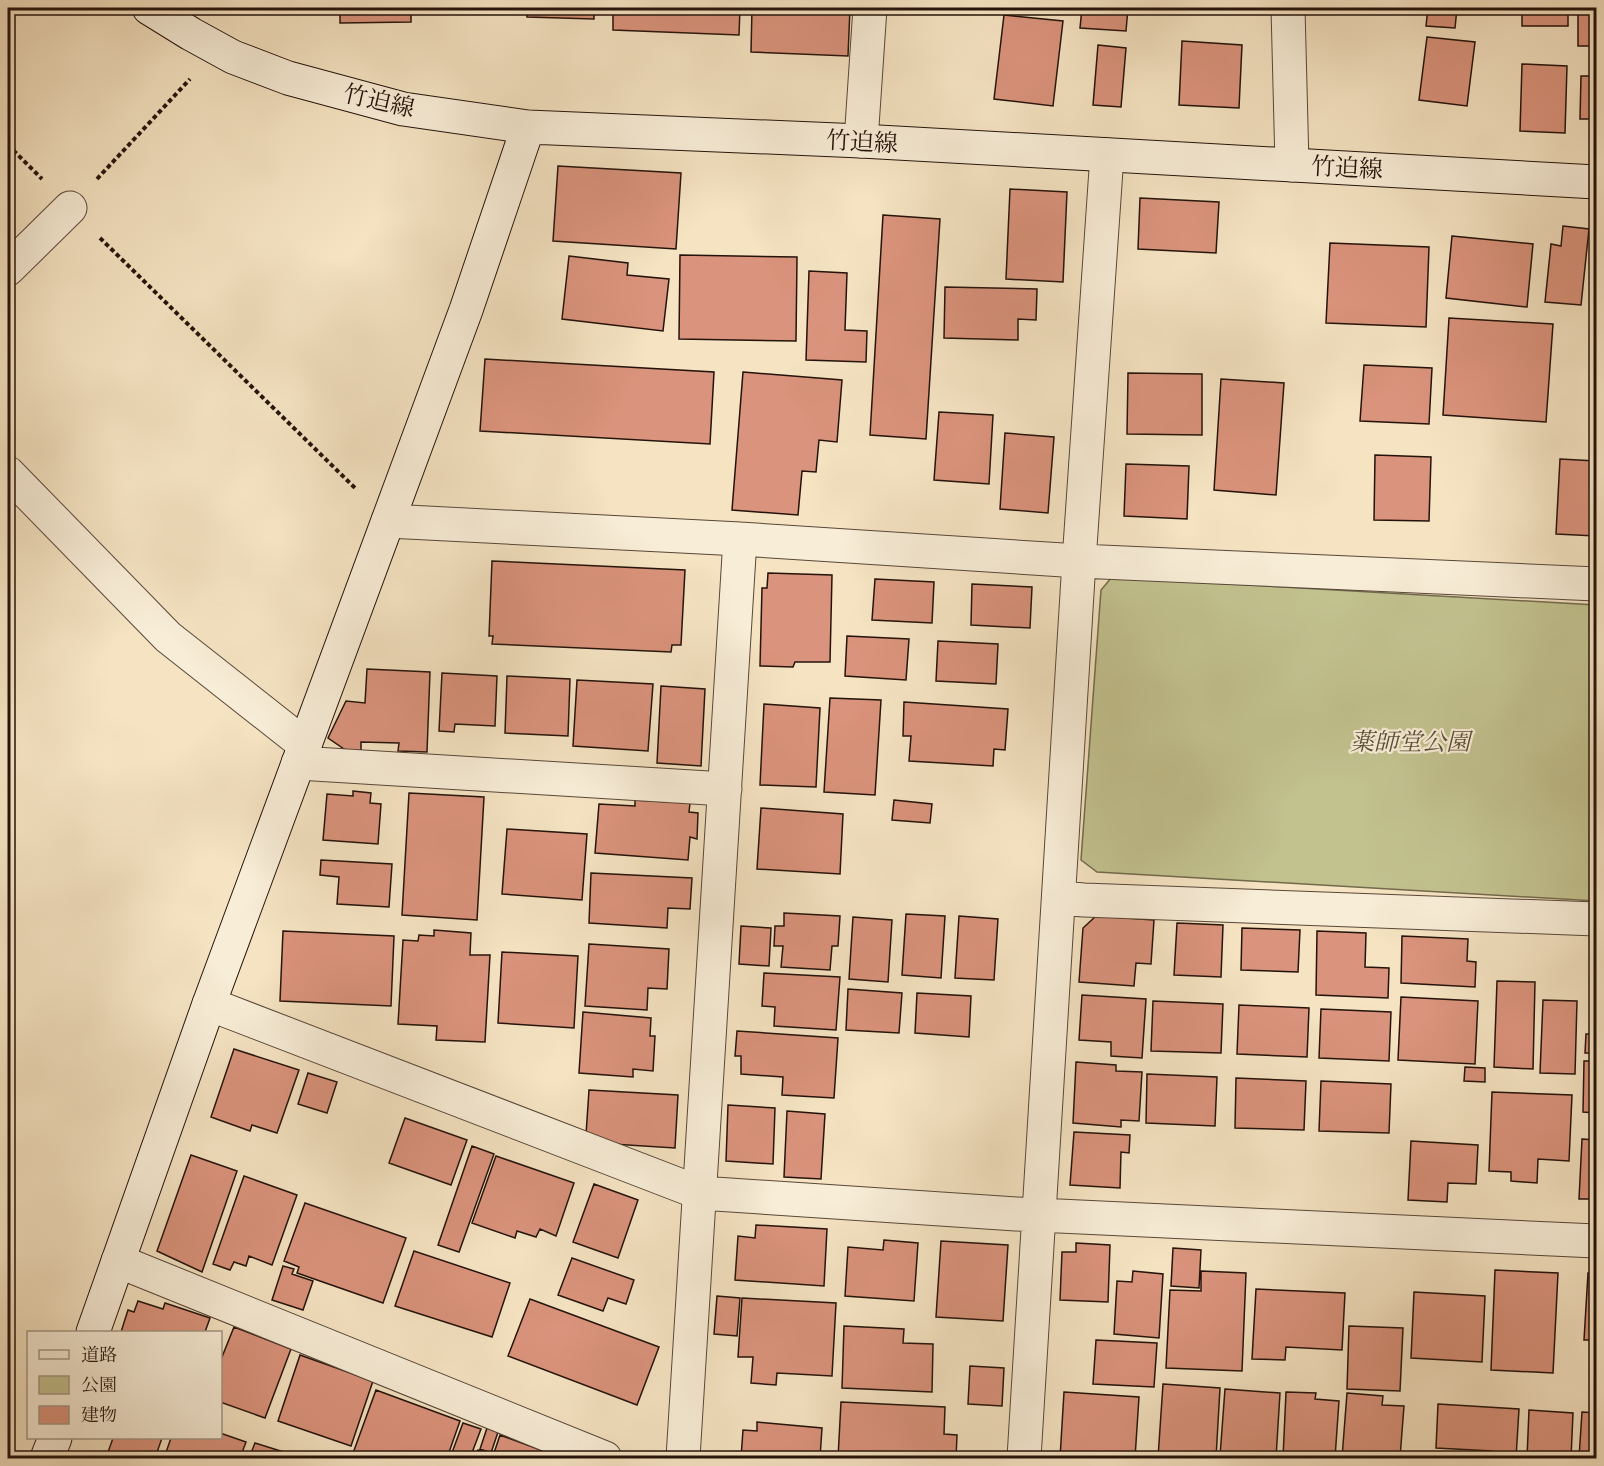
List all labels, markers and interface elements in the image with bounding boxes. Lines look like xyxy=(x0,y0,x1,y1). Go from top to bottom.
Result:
street label: 竹迫線 xyxy=(341,78,417,124)
street label: 竹迫線 xyxy=(825,125,899,159)
street label: 竹迫線 xyxy=(1310,151,1384,185)
park label: 薬師堂公園 xyxy=(1350,727,1474,757)
legend xyxy=(27,1331,222,1439)
text: 道路 xyxy=(81,1344,117,1366)
text: 公園 xyxy=(81,1374,117,1396)
text: 建物 xyxy=(81,1404,117,1426)

